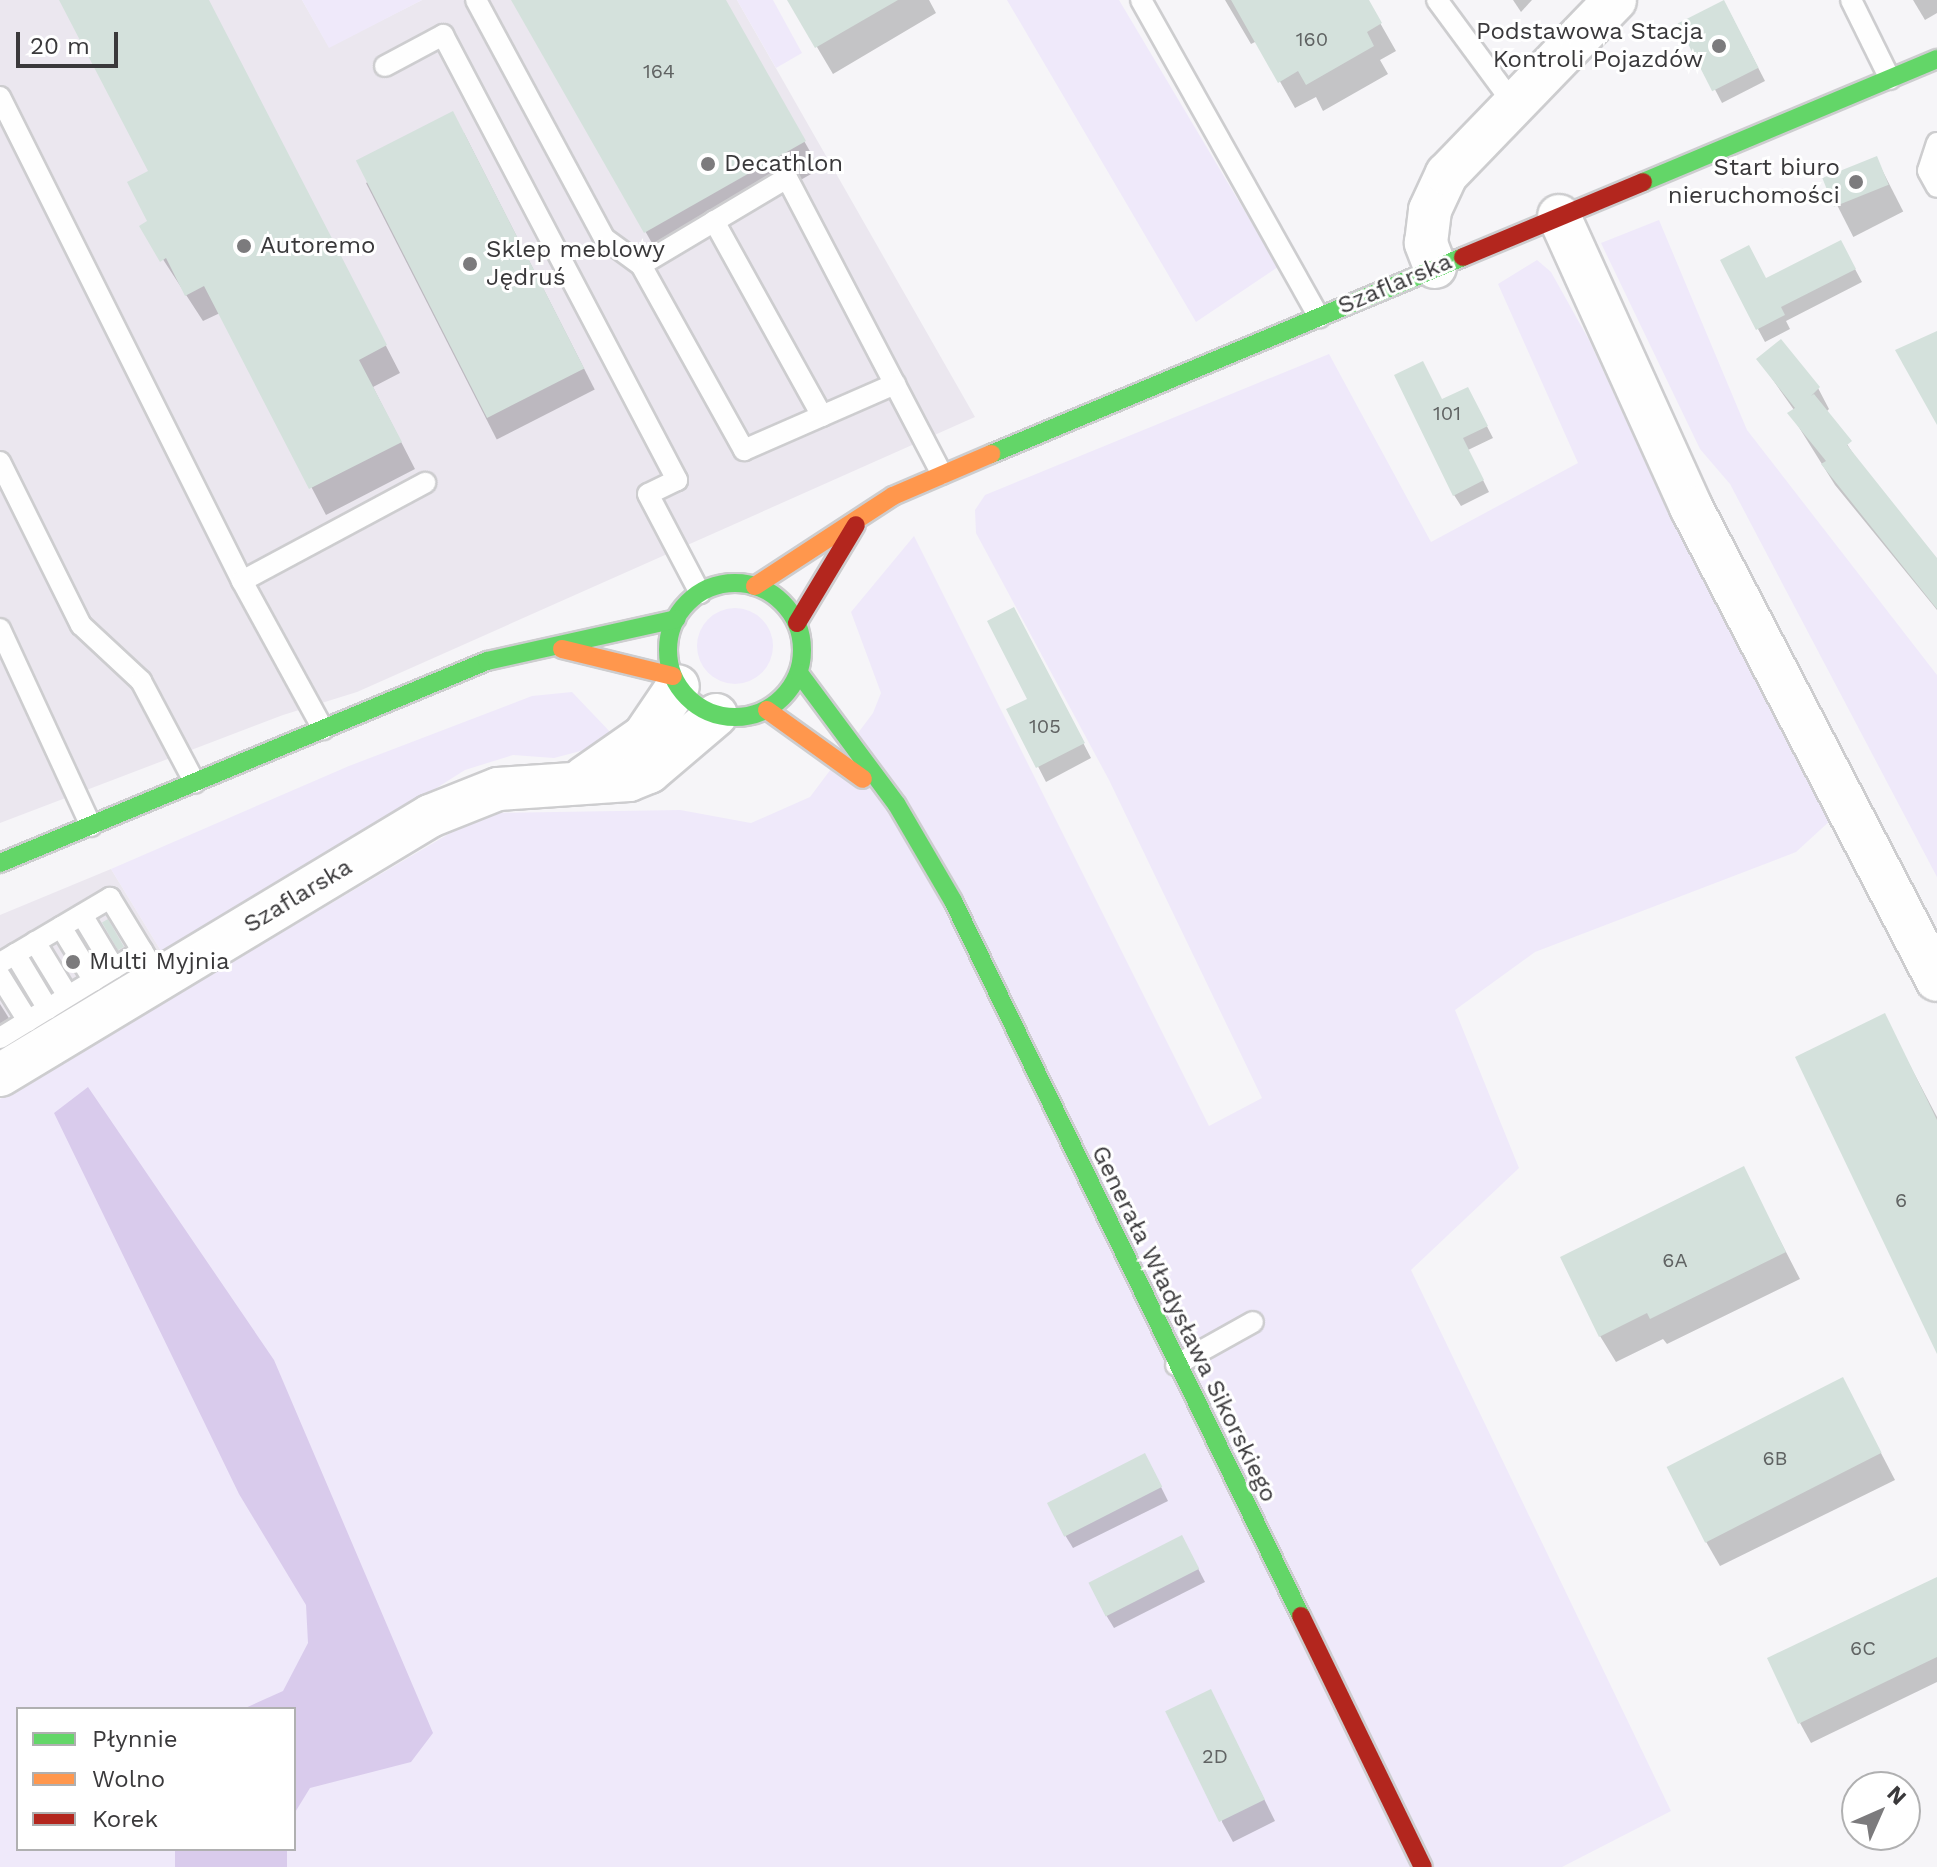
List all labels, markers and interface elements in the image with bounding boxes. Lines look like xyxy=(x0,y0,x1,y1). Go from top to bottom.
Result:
scale bar xyxy=(20,16,122,66)
place label: Podstawowa Stacja Kontroli Pojazdów xyxy=(1475,18,1703,74)
house number: 160 xyxy=(1296,27,1328,51)
text: 20 m xyxy=(30,32,90,60)
marker: Podstawowa Stacja Kontroli Pojazdów xyxy=(1710,37,1728,55)
house number: 164 xyxy=(643,59,675,83)
place label: Decathlon xyxy=(724,150,843,178)
place label: Start biuro nieruchomości xyxy=(1668,154,1840,210)
marker: Decathlon xyxy=(699,155,717,173)
marker: Start biuro nieruchomości xyxy=(1847,173,1865,191)
place label: Autoremo xyxy=(260,232,375,260)
place label: Sklep meblowy Jędruś xyxy=(486,236,665,292)
marker: Autoremo xyxy=(235,237,253,255)
street label: Szaflarska xyxy=(1334,247,1456,321)
marker: Sklep meblowy Jędruś xyxy=(461,255,479,273)
house number: 101 xyxy=(1433,401,1461,425)
house number: 105 xyxy=(1029,714,1061,738)
street label: Szaflarska xyxy=(239,853,357,939)
place label: Multi Myjnia xyxy=(89,948,230,976)
marker: Multi Myjnia xyxy=(64,953,82,971)
street label: Generała Władysława Sikorskiego xyxy=(1085,1140,1283,1508)
house number: 6 xyxy=(1895,1188,1907,1212)
house number: 6A xyxy=(1662,1248,1688,1272)
house number: 6B xyxy=(1762,1446,1788,1470)
house number: 6C xyxy=(1850,1636,1876,1660)
legend xyxy=(16,1707,296,1851)
text: Płynnie xyxy=(92,1725,178,1753)
house number: 2D xyxy=(1202,1744,1228,1768)
text: Wolno xyxy=(92,1765,165,1793)
north arrow xyxy=(1841,1771,1921,1851)
text: N xyxy=(1882,1780,1912,1810)
text: Korek xyxy=(92,1805,158,1833)

